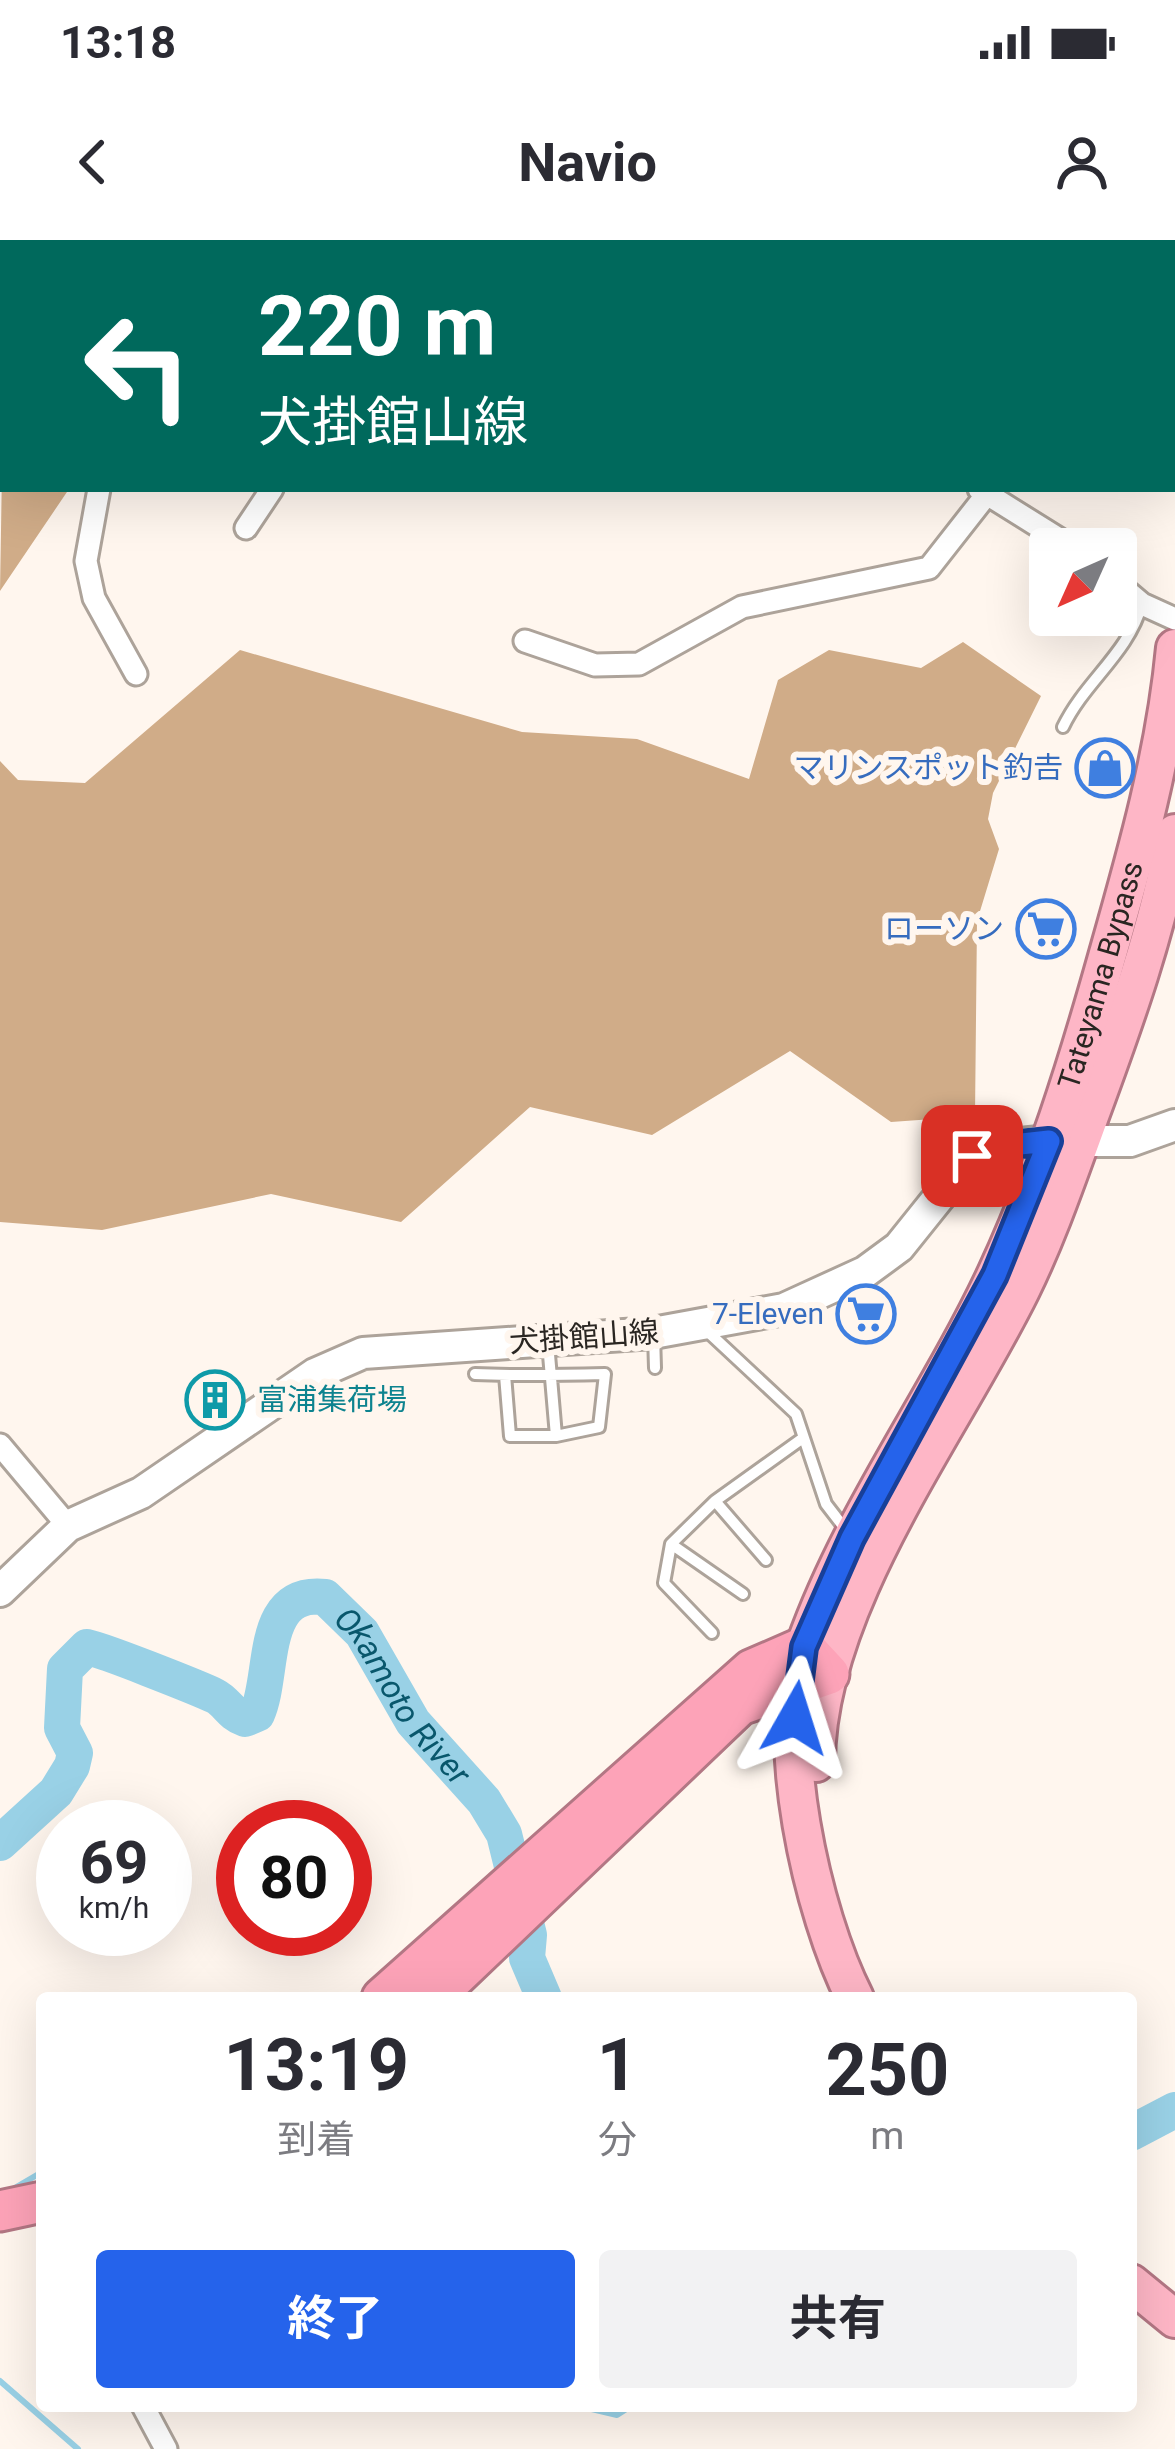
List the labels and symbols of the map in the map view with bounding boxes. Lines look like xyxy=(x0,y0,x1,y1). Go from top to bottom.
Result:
north arrow xyxy=(1029,528,1137,636)
shop icon: マリンスポット釣𠮷 xyxy=(1074,737,1136,799)
place label: マリンスポット釣𠮷 xyxy=(794,750,1063,785)
street label: Tateyama Bypass xyxy=(1051,857,1150,1094)
supermarket icon: ローソン xyxy=(1015,898,1077,960)
place label: ローソン xyxy=(884,911,1004,946)
pin xyxy=(921,1105,1023,1207)
supermarket icon: 7-Eleven xyxy=(835,1283,897,1345)
place label: 7-Eleven xyxy=(712,1296,824,1331)
street label: 犬掛館山線 xyxy=(508,1314,660,1359)
building icon: 富浦集荷場 xyxy=(184,1369,246,1431)
place label: 富浦集荷場 xyxy=(257,1382,407,1417)
water label: Okamoto River xyxy=(327,1599,479,1793)
position arrow xyxy=(732,1655,858,1781)
speed limit sign: 80 xyxy=(216,1800,372,1956)

